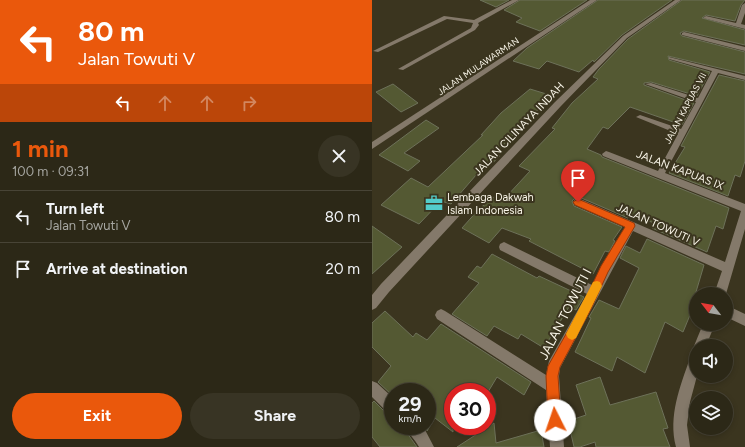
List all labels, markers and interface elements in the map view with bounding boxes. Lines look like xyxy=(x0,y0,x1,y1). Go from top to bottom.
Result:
text: 80 m xyxy=(78,14,144,48)
icon: left xyxy=(12,16,64,68)
street label: JALAN MULAWARMAN xyxy=(435,35,521,97)
text: Jalan Towuti V xyxy=(78,48,195,70)
street label: JALAN KAPUAS VII xyxy=(662,71,708,145)
street label: JALAN CILINAYA INDAH xyxy=(471,80,567,178)
icon: left xyxy=(112,92,134,114)
icon: ahead xyxy=(154,92,176,114)
icon: ahead xyxy=(196,92,218,114)
icon: right xyxy=(238,92,260,114)
text: 1 min xyxy=(12,134,69,163)
button: close xyxy=(318,135,360,177)
street label: JALAN KAPUAS IX xyxy=(635,147,726,193)
pin xyxy=(561,161,595,202)
text: 100 m · 09:31 xyxy=(12,164,89,179)
icon: arrive xyxy=(567,167,589,189)
place label: Lembaga Dakwah Islam Indonesia xyxy=(447,191,534,217)
office icon: Lembaga Dakwah Islam Indonesia xyxy=(424,193,444,213)
text: Turn left xyxy=(46,200,104,218)
street label: JALAN TOWUTI V xyxy=(614,201,702,249)
icon: left xyxy=(12,206,34,228)
text: 80 m xyxy=(325,208,360,226)
text: Jalan Towuti V xyxy=(46,218,131,233)
icon: arrive xyxy=(12,258,34,280)
text: Arrive at destination xyxy=(46,260,187,278)
text: 20 m xyxy=(326,260,360,278)
street label: JALAN TOWUTI I xyxy=(536,266,594,362)
north arrow xyxy=(689,287,733,331)
map controls xyxy=(689,287,733,435)
button: sound xyxy=(689,339,733,383)
speed limit sign: 30 xyxy=(444,383,496,435)
button: layers xyxy=(689,391,733,435)
text: 29 xyxy=(398,392,422,416)
button: Exit xyxy=(12,393,182,439)
button: Share xyxy=(190,393,360,439)
position arrow xyxy=(534,399,576,441)
text: km/h xyxy=(399,412,421,425)

